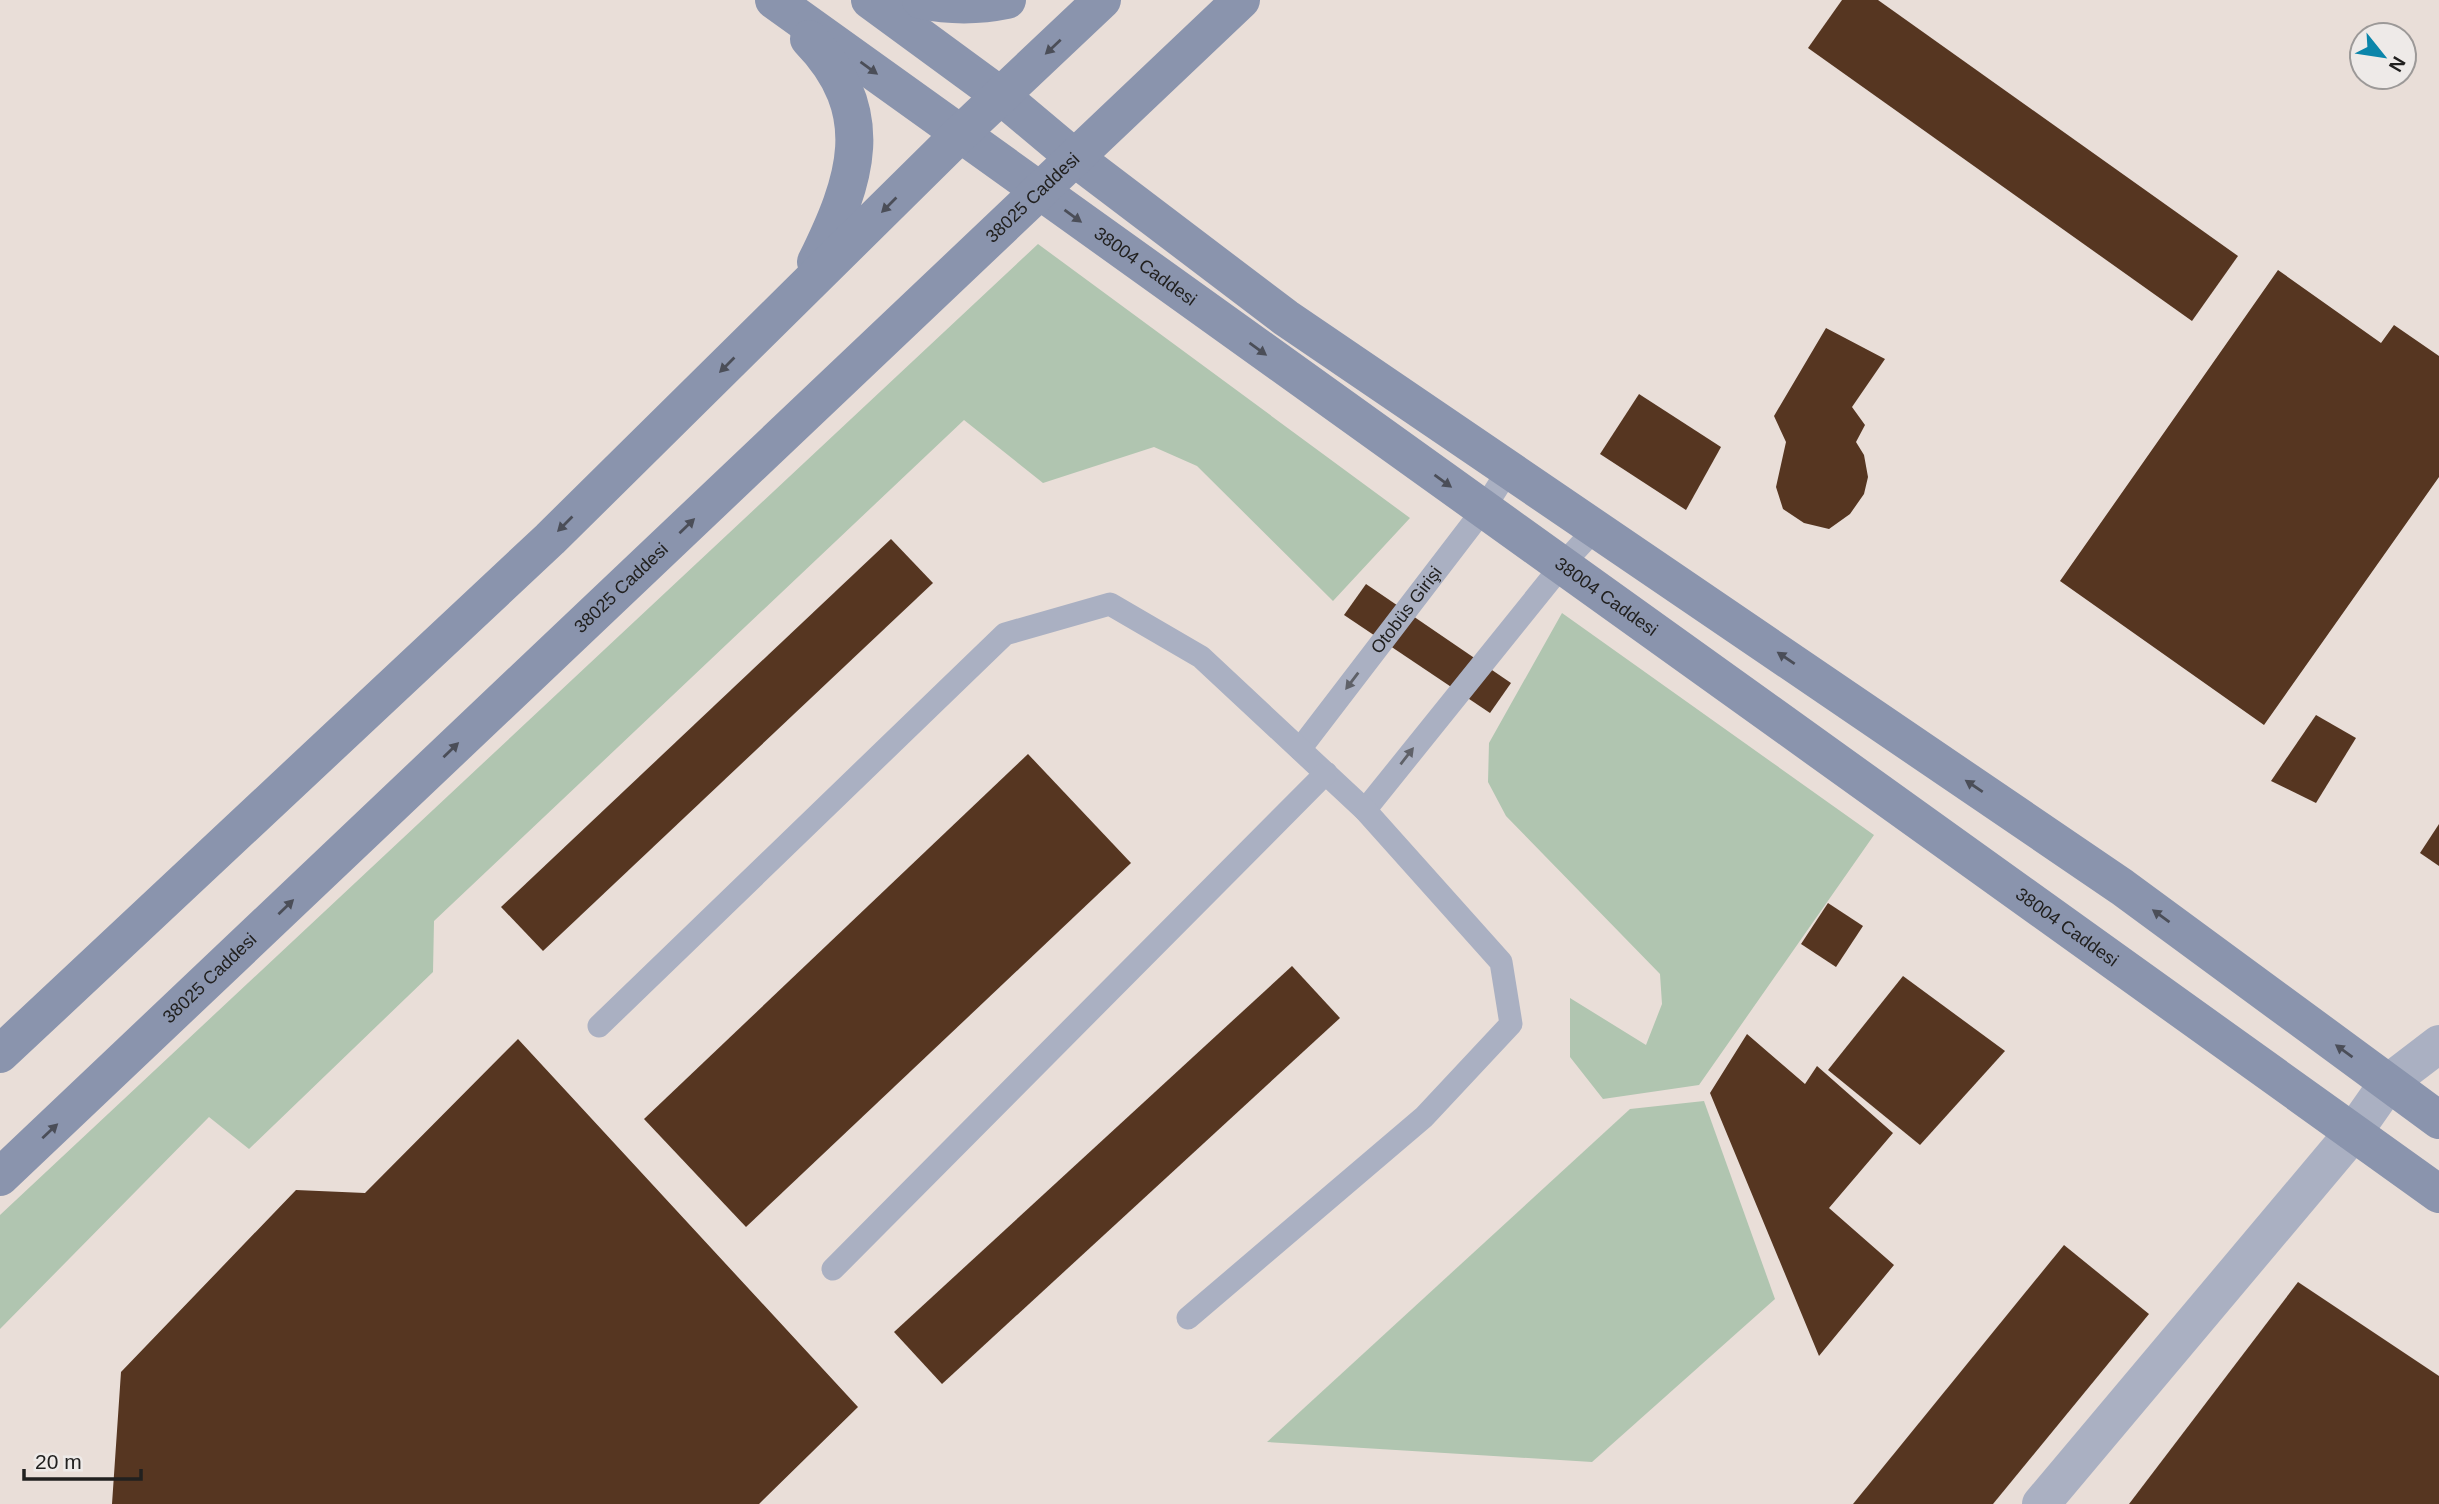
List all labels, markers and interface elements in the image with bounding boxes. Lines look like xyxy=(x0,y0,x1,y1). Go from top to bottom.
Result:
north arrow xyxy=(2348,21,2418,91)
one-way arrow xyxy=(1045,38,1062,54)
text: N xyxy=(2385,53,2410,75)
one-way arrow xyxy=(860,61,878,75)
street label: 38025 Caddesi xyxy=(982,149,1083,247)
one-way arrow xyxy=(880,196,897,213)
one-way arrow xyxy=(1064,209,1082,223)
street label: 38004 Caddesi xyxy=(1090,223,1200,310)
one-way arrow xyxy=(1249,342,1267,356)
one-way arrow xyxy=(719,356,736,372)
one-way arrow xyxy=(1434,474,1452,488)
one-way arrow xyxy=(557,516,574,532)
one-way arrow xyxy=(678,519,695,535)
street label: 38025 Caddesi xyxy=(570,539,672,637)
street label: 38004 Caddesi xyxy=(1551,553,1661,640)
street label: Otobüs Girişi xyxy=(1367,563,1446,657)
one-way arrow xyxy=(1777,651,1795,665)
one-way arrow xyxy=(1345,672,1359,690)
one-way arrow xyxy=(442,743,459,759)
one-way arrow xyxy=(1400,748,1415,766)
one-way arrow xyxy=(1965,779,1983,793)
street label: 38004 Caddesi xyxy=(2012,884,2122,971)
one-way arrow xyxy=(277,900,294,916)
one-way arrow xyxy=(2152,909,2170,923)
street label: 38025 Caddesi xyxy=(159,929,261,1027)
one-way arrow xyxy=(2336,1043,2354,1058)
one-way arrow xyxy=(41,1123,58,1139)
scale bar xyxy=(24,1438,142,1482)
text: 20 m xyxy=(35,1450,82,1473)

